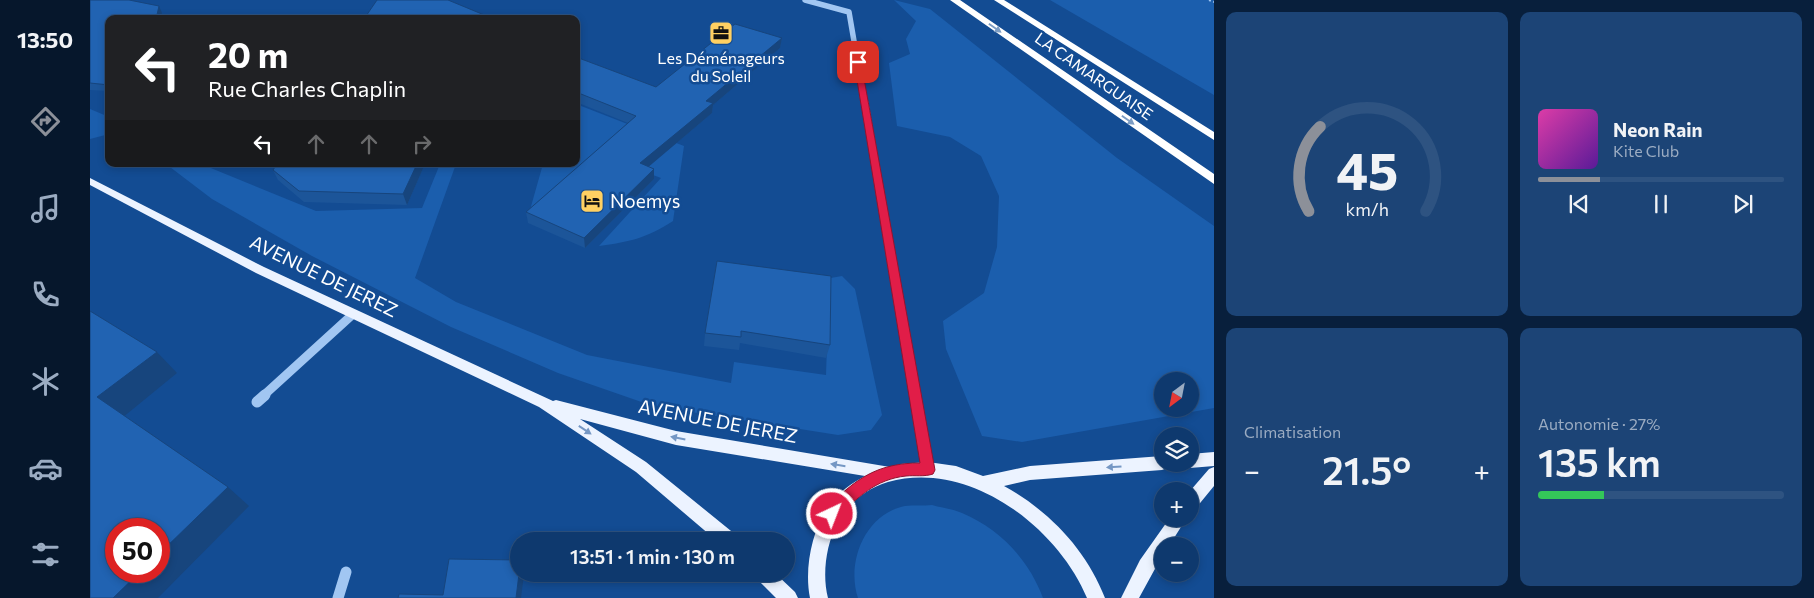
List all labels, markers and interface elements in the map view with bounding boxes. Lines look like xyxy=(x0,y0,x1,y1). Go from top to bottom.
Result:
office icon: Les Déménageurs du Soleil xyxy=(708,20,734,46)
one-way arrow xyxy=(988,23,1001,33)
text: 13:50 xyxy=(17,26,73,53)
street label: LA CAMARGUAISE xyxy=(1032,28,1157,123)
text: 20 m xyxy=(208,32,288,75)
icon: left xyxy=(125,35,190,100)
pin xyxy=(837,41,879,83)
place label: Les Déménageurs du Soleil xyxy=(657,48,785,85)
icon: arrive xyxy=(844,48,872,76)
text: Rue Charles Chaplin xyxy=(208,75,406,102)
icon: directions xyxy=(28,104,63,139)
one-way arrow xyxy=(1121,115,1135,125)
text: Neon Rain xyxy=(1613,118,1703,141)
icon: left xyxy=(249,130,277,158)
icon: ahead xyxy=(302,130,330,158)
icon: ahead xyxy=(355,130,383,158)
icon: right xyxy=(408,130,436,158)
text: 45 xyxy=(1336,137,1398,201)
text: Kite Club xyxy=(1613,141,1679,160)
hotel icon: Noemys xyxy=(579,188,605,214)
place label: Noemys xyxy=(610,189,680,212)
icon: previous xyxy=(1565,190,1593,218)
icon: pause xyxy=(1647,190,1675,218)
icon: next xyxy=(1729,190,1757,218)
icon: music xyxy=(28,191,63,226)
text: km/h xyxy=(1345,198,1389,220)
street label: AVENUE DE JEREZ xyxy=(247,230,402,321)
icon: phone xyxy=(28,277,63,312)
icon: climate xyxy=(28,364,63,399)
north arrow xyxy=(1154,372,1199,418)
map controls xyxy=(1154,372,1199,582)
street label: AVENUE DE JEREZ xyxy=(637,394,800,447)
text: Autonomie · 27% xyxy=(1538,414,1660,433)
text: Climatisation xyxy=(1244,422,1341,441)
one-way arrow xyxy=(578,425,591,435)
button: layers xyxy=(1154,427,1199,472)
one-way arrow xyxy=(670,434,686,442)
text: 135 km xyxy=(1538,438,1661,485)
text: 21.5° xyxy=(1322,446,1411,493)
icon: car xyxy=(28,451,63,486)
text: − xyxy=(1244,453,1260,487)
text: + xyxy=(1474,453,1490,487)
one-way arrow xyxy=(830,461,846,469)
one-way arrow xyxy=(1106,463,1122,471)
button: + xyxy=(1154,482,1199,527)
position arrow xyxy=(805,487,857,539)
speed limit sign: 50 xyxy=(105,518,170,583)
icon: filters xyxy=(28,537,63,572)
button: − xyxy=(1154,537,1199,582)
text: 13:51 · 1 min · 130 m xyxy=(570,545,735,568)

